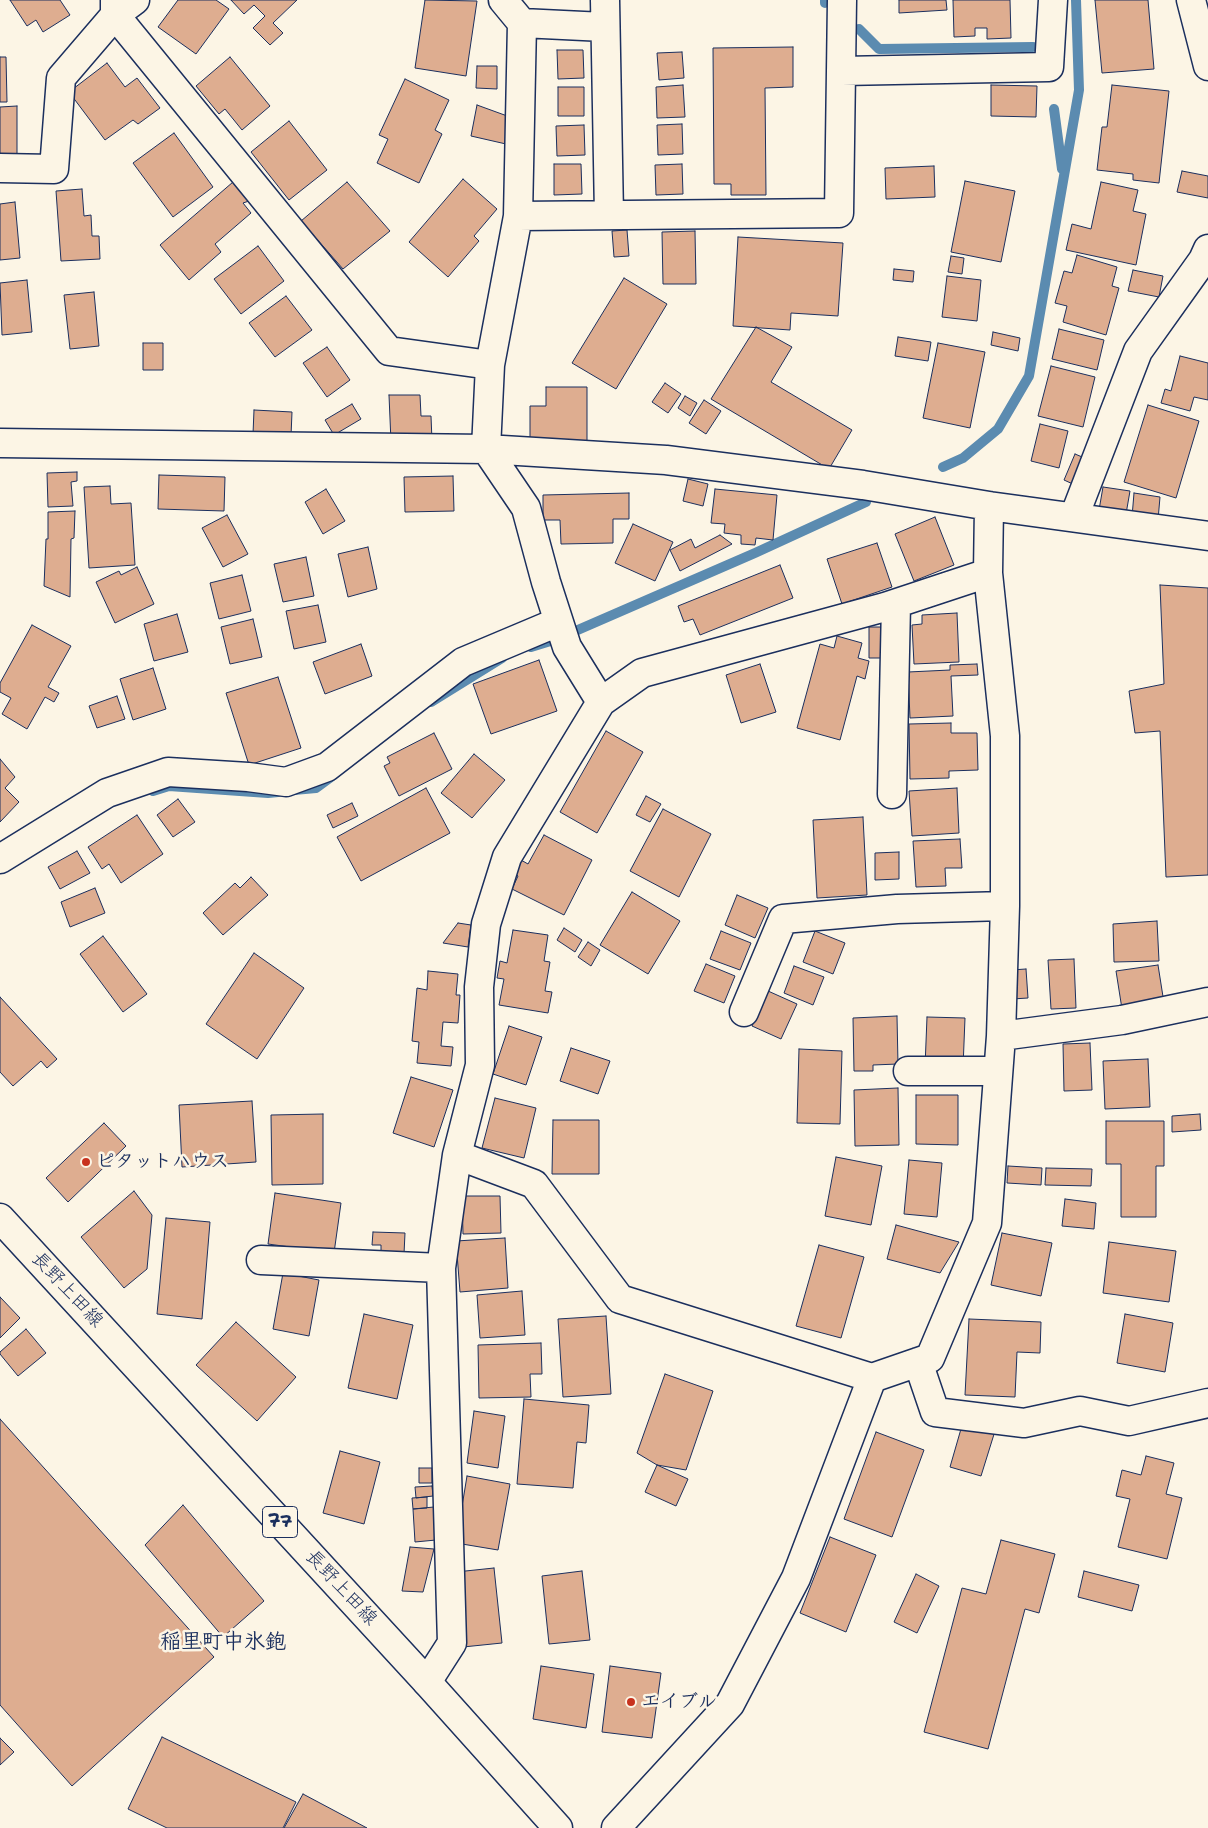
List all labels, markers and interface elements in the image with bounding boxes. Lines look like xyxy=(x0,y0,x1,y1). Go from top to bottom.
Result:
place label: ピタットハウス xyxy=(96,1151,229,1173)
marker: ピタットハウス xyxy=(80,1156,92,1168)
street label: 長野上田線 xyxy=(26,1247,108,1333)
road number: 77 xyxy=(262,1506,298,1538)
street label: 長野上田線 xyxy=(300,1545,382,1631)
district label: 稲里町中氷鉋 xyxy=(160,1630,286,1656)
place label: エイブル xyxy=(641,1691,717,1713)
marker: エイブル xyxy=(625,1696,637,1708)

